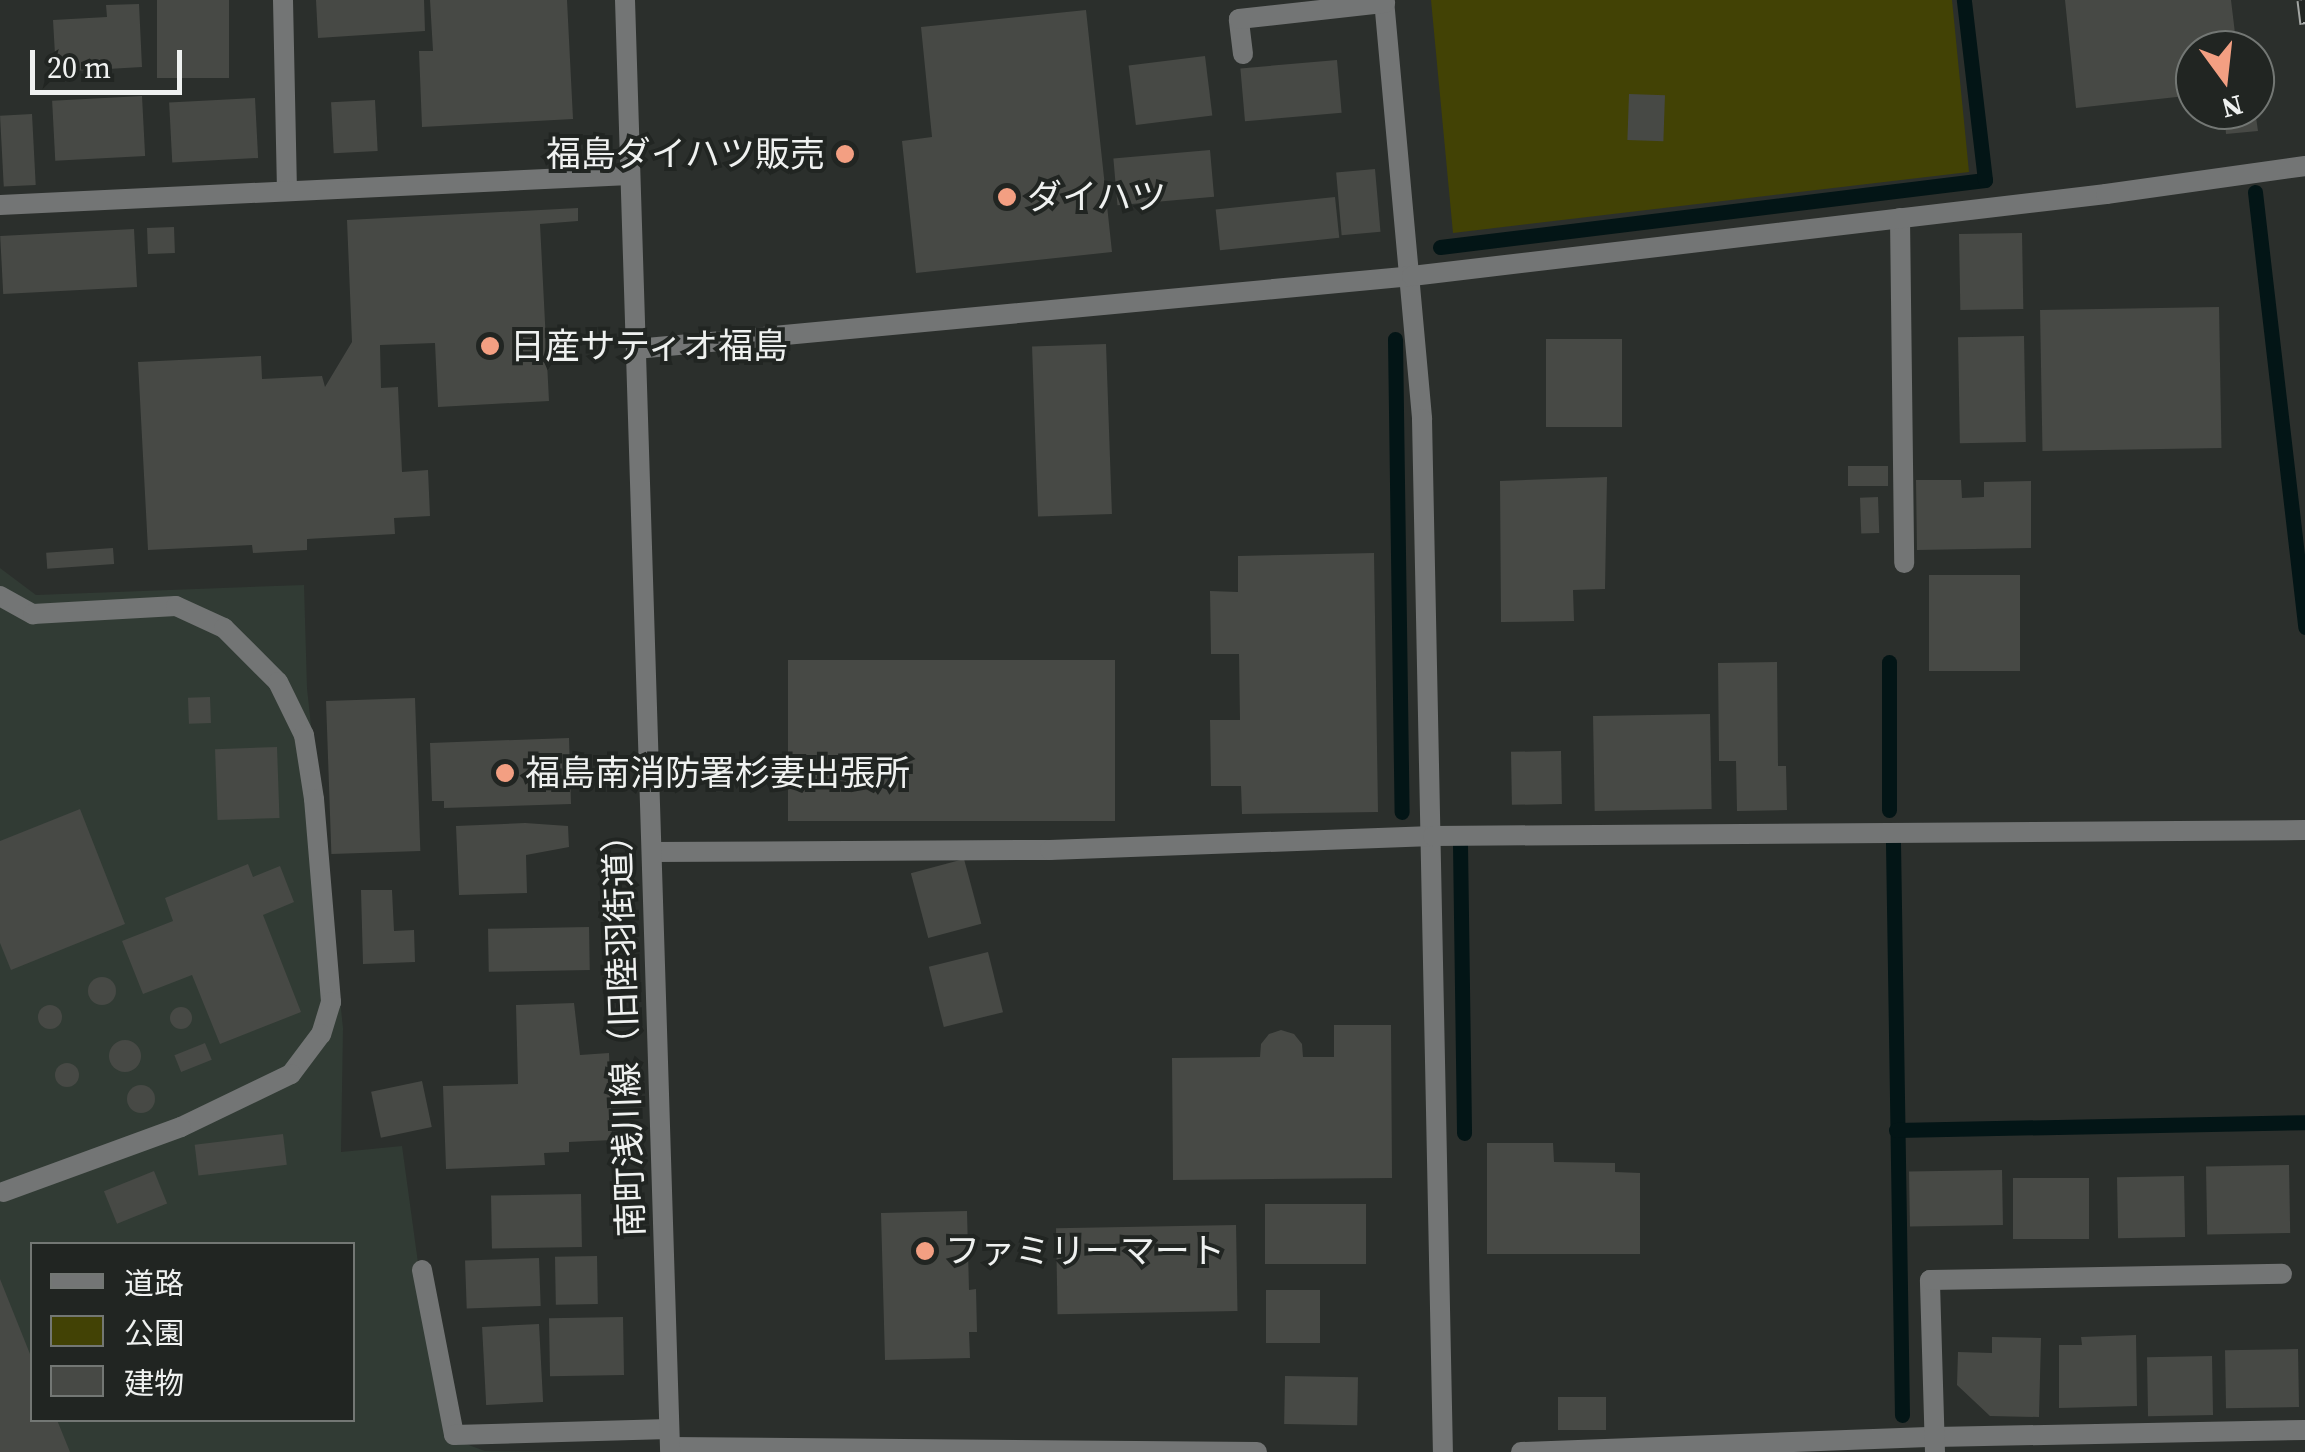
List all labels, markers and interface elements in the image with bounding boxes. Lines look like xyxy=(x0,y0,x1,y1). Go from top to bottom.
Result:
scale bar xyxy=(35,30,188,92)
north arrow xyxy=(2175,30,2275,130)
text: 20 m xyxy=(47,47,111,88)
text: N xyxy=(2217,86,2247,128)
place label: 福島ダイハツ販売 xyxy=(545,133,825,175)
marker: 福島ダイハツ販売 xyxy=(834,143,856,165)
place label: ダイハツ xyxy=(1027,176,1167,218)
marker: ダイハツ xyxy=(996,186,1018,208)
place label: 日産サティオ福島 xyxy=(510,325,790,367)
marker: 日産サティオ福島 xyxy=(479,335,501,357)
place label: 福島南消防署杉妻出張所 xyxy=(525,752,910,794)
marker: 福島南消防署杉妻出張所 xyxy=(494,762,516,784)
street label: 南町浅川線（旧陸羽街道） xyxy=(596,816,652,1238)
place label: ファミリーマート xyxy=(945,1230,1225,1272)
marker: ファミリーマート xyxy=(914,1240,936,1262)
legend xyxy=(30,1242,355,1422)
text: 道路 xyxy=(124,1263,184,1304)
text: 公園 xyxy=(124,1313,184,1354)
text: 建物 xyxy=(124,1363,184,1404)

